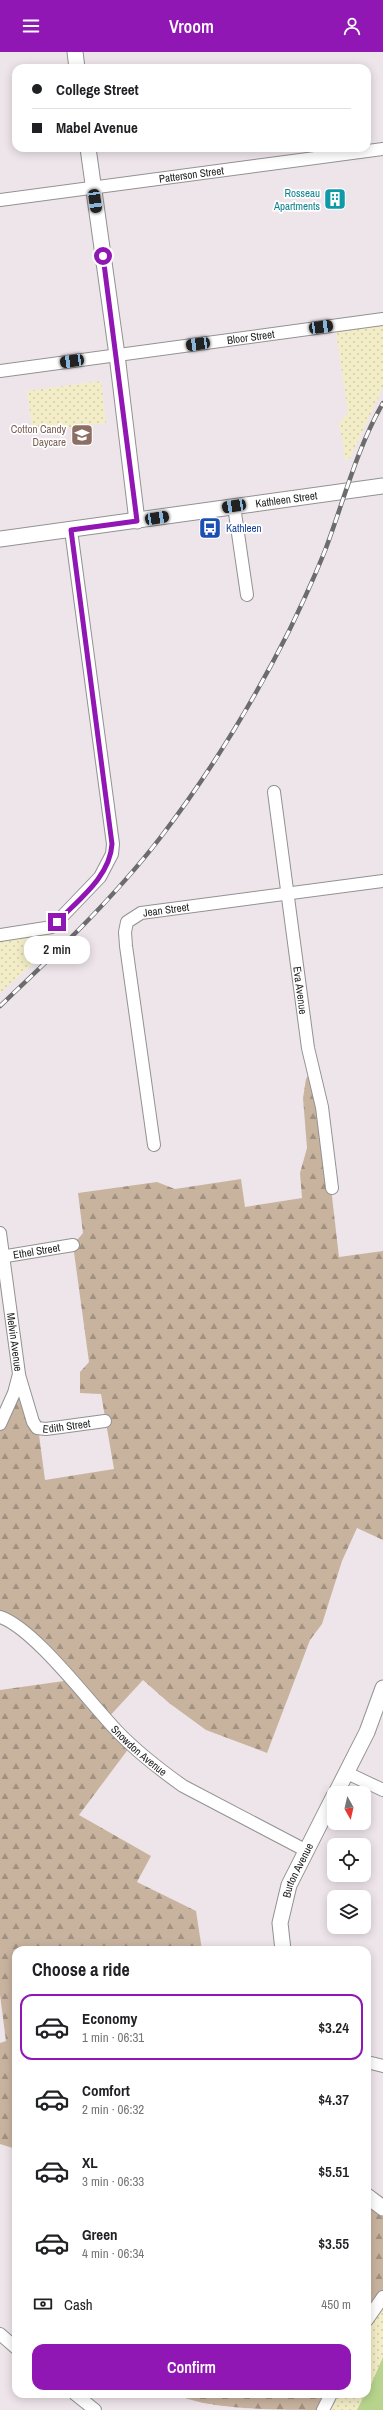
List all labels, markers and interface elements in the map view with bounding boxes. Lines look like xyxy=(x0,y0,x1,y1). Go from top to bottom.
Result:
text: Vroom xyxy=(169,14,214,39)
icon: menu xyxy=(20,15,42,37)
icon: person xyxy=(341,15,363,37)
text: College Street xyxy=(56,79,139,100)
text: Mabel Avenue xyxy=(56,117,138,138)
street label: Patterson Street xyxy=(158,163,225,186)
place label: Rosseau Apartments xyxy=(273,186,320,213)
building icon: Rosseau Apartments xyxy=(322,186,348,212)
car xyxy=(87,188,103,214)
route start xyxy=(94,247,112,265)
car xyxy=(308,319,334,335)
street label: Bloor Street xyxy=(226,327,276,347)
car xyxy=(185,336,211,352)
car xyxy=(59,353,85,369)
place label: Cotton Candy Daycare xyxy=(11,422,66,449)
school or university icon: Cotton Candy Daycare xyxy=(69,422,95,448)
street label: Kathleen Street xyxy=(254,488,319,511)
car xyxy=(221,498,247,514)
car xyxy=(144,510,170,526)
bus stop icon: Kathleen xyxy=(197,515,223,541)
place label: Kathleen xyxy=(226,521,262,535)
street label: Jean Street xyxy=(142,900,190,920)
route end xyxy=(48,913,66,931)
callout: 2 min xyxy=(24,936,90,964)
text: 2 min xyxy=(43,941,71,958)
street label: Eva Avenue xyxy=(290,965,310,1015)
street label: Ethel Street xyxy=(12,1240,61,1262)
street label: Melvin Avenue xyxy=(4,1312,26,1372)
street label: Edith Street xyxy=(42,1416,92,1436)
street label: Snowdon Avenue xyxy=(108,1722,170,1779)
north arrow xyxy=(327,1786,371,1830)
map controls xyxy=(327,1786,371,1934)
button: locate xyxy=(327,1838,371,1882)
street label: Burton Avenue xyxy=(279,1840,316,1899)
button: layers xyxy=(327,1890,371,1934)
text: Choose a ride xyxy=(32,1957,130,1982)
text: Economy xyxy=(82,2008,137,2029)
icon: car xyxy=(34,2009,70,2045)
text: $3.24 xyxy=(318,2017,349,2038)
text: 1 min · 06:31 xyxy=(82,2029,144,2046)
text: Comfort xyxy=(82,2080,130,2101)
icon: car xyxy=(34,2081,70,2117)
text: $4.37 xyxy=(318,2089,349,2110)
text: 2 min · 06:32 xyxy=(82,2101,144,2118)
text: XL xyxy=(82,2152,98,2173)
icon: car xyxy=(34,2153,70,2189)
text: $5.51 xyxy=(318,2161,349,2182)
text: 3 min · 06:33 xyxy=(82,2173,144,2190)
text: Green xyxy=(82,2224,118,2245)
icon: car xyxy=(34,2225,70,2261)
text: $3.55 xyxy=(318,2233,349,2254)
text: 4 min · 06:34 xyxy=(82,2245,144,2262)
icon: cash xyxy=(32,2293,54,2315)
text: Cash xyxy=(64,2294,93,2315)
text: 450 m xyxy=(321,2296,351,2313)
button: Confirm xyxy=(32,2344,351,2390)

